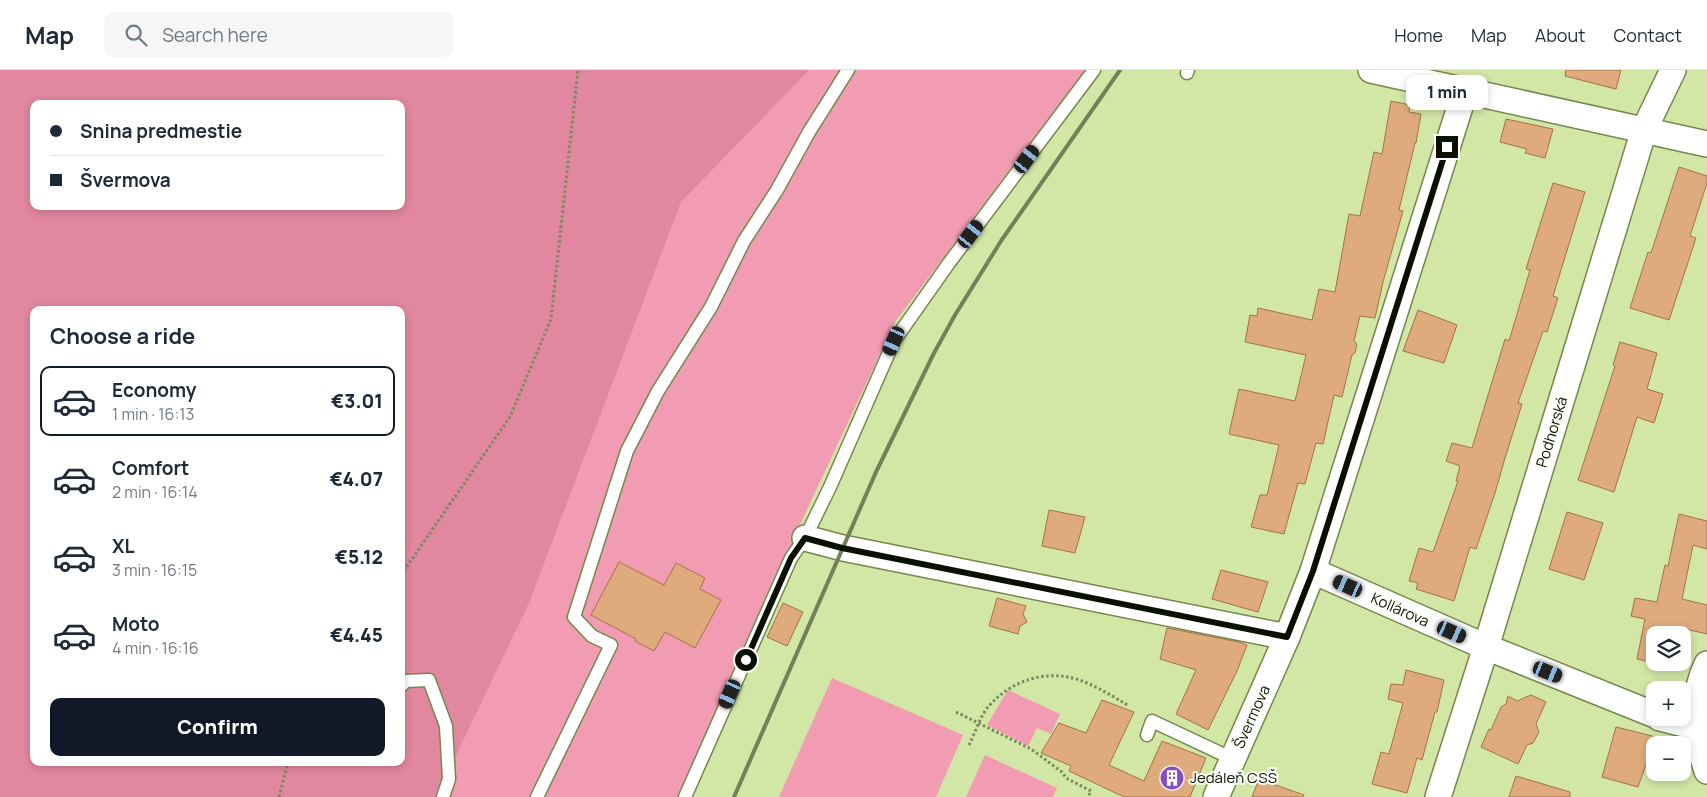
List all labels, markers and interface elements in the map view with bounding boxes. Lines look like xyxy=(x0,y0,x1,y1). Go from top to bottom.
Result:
search box xyxy=(104,12,454,57)
text: Map xyxy=(25,18,74,51)
icon: search xyxy=(122,21,150,49)
text: Search here xyxy=(162,22,268,48)
text: Home xyxy=(1394,23,1443,47)
text: Map xyxy=(1471,23,1507,47)
text: About xyxy=(1535,23,1585,47)
text: Contact xyxy=(1613,23,1682,47)
callout: 1 min xyxy=(1406,75,1488,110)
text: 1 min xyxy=(1427,81,1467,103)
text: Snina predmestie xyxy=(80,118,242,144)
route end xyxy=(1436,136,1458,158)
car xyxy=(1011,143,1042,175)
text: Švermova xyxy=(80,167,171,193)
car xyxy=(955,218,986,250)
text: Choose a ride xyxy=(50,321,195,351)
car xyxy=(881,324,906,358)
text: Economy xyxy=(112,377,196,403)
icon: car xyxy=(52,379,97,424)
text: €3.01 xyxy=(331,388,383,414)
street label: Podhorská xyxy=(1531,394,1572,470)
text: 1 min · 16:13 xyxy=(112,403,194,425)
text: Comfort xyxy=(112,455,189,481)
icon: car xyxy=(52,457,97,502)
text: €4.07 xyxy=(330,466,383,492)
text: 2 min · 16:14 xyxy=(112,481,198,503)
text: XL xyxy=(112,533,135,559)
icon: car xyxy=(52,535,97,580)
text: €5.12 xyxy=(335,544,383,570)
text: 3 min · 16:15 xyxy=(112,559,197,581)
car xyxy=(1331,573,1364,599)
street label: Kollárova xyxy=(1368,587,1433,632)
text: Moto xyxy=(112,611,159,637)
icon: car xyxy=(52,613,97,658)
car xyxy=(1435,619,1468,645)
text: €4.45 xyxy=(330,622,383,648)
map controls xyxy=(1646,626,1691,781)
button: layers xyxy=(1646,626,1691,671)
text: 4 min · 16:16 xyxy=(112,637,199,659)
route start xyxy=(735,649,757,671)
car xyxy=(1531,659,1564,685)
car xyxy=(717,677,742,711)
button: + xyxy=(1646,681,1691,726)
street label: Švermova xyxy=(1228,682,1275,752)
button: Confirm xyxy=(50,698,385,756)
button: − xyxy=(1646,736,1691,781)
building icon: Jedáleň CSŠ xyxy=(1159,765,1185,791)
place label: Jedáleň CSŠ xyxy=(1190,767,1277,788)

